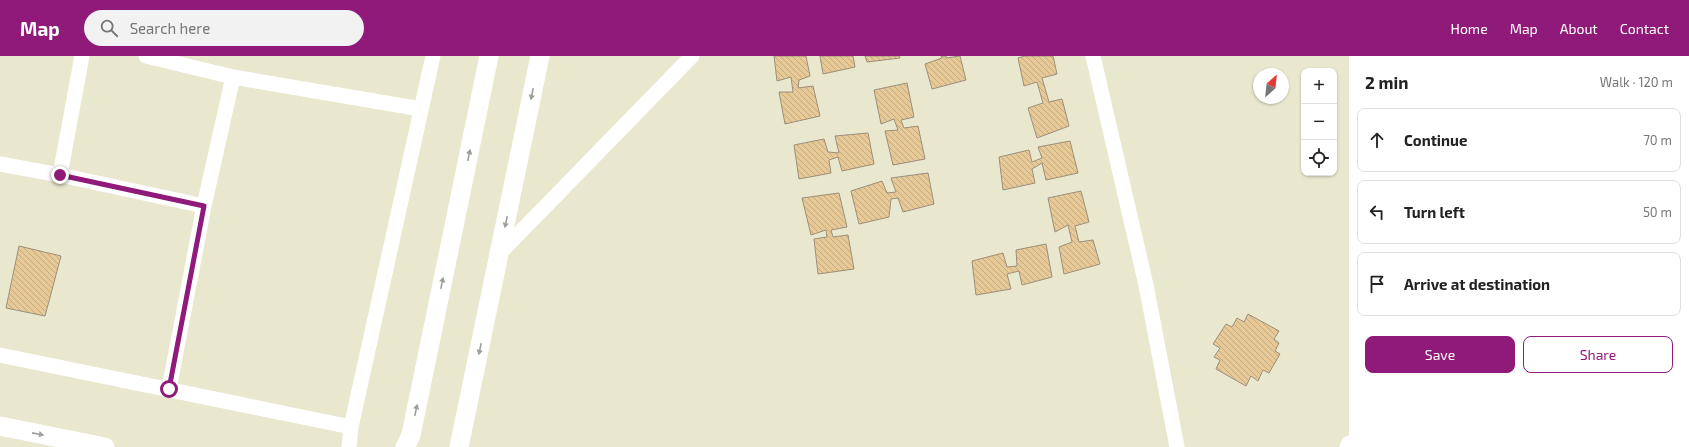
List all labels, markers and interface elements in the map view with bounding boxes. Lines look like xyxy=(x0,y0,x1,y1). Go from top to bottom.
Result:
search box xyxy=(84,10,364,46)
text: Map xyxy=(20,17,60,40)
icon: search xyxy=(98,17,120,39)
text: Search here xyxy=(130,19,210,37)
text: Home xyxy=(1451,20,1488,37)
text: Map xyxy=(1510,20,1538,37)
text: About xyxy=(1560,20,1598,37)
text: Contact xyxy=(1620,20,1669,37)
north arrow xyxy=(1253,68,1289,104)
map controls xyxy=(1301,68,1337,176)
button: + xyxy=(1301,68,1337,104)
text: 2 min xyxy=(1365,72,1408,92)
text: Walk · 120 m xyxy=(1600,74,1673,90)
one-way arrow xyxy=(529,88,535,100)
button: − xyxy=(1301,104,1337,140)
icon: ahead xyxy=(1366,129,1388,151)
text: Continue xyxy=(1404,131,1467,149)
text: 70 m xyxy=(1643,132,1672,148)
button: locate xyxy=(1301,140,1337,176)
one-way arrow xyxy=(466,149,472,161)
route end xyxy=(51,166,69,184)
icon: left xyxy=(1366,201,1388,223)
text: Turn left xyxy=(1404,203,1465,221)
text: 50 m xyxy=(1643,204,1672,220)
one-way arrow xyxy=(503,215,509,228)
icon: arrive xyxy=(1366,273,1388,295)
text: Arrive at destination xyxy=(1404,275,1550,293)
one-way arrow xyxy=(440,276,446,289)
button: Save xyxy=(1365,336,1515,373)
button: Share xyxy=(1523,336,1673,373)
one-way arrow xyxy=(476,343,482,355)
route start xyxy=(160,380,178,398)
one-way arrow xyxy=(413,404,419,416)
one-way arrow xyxy=(32,431,44,437)

